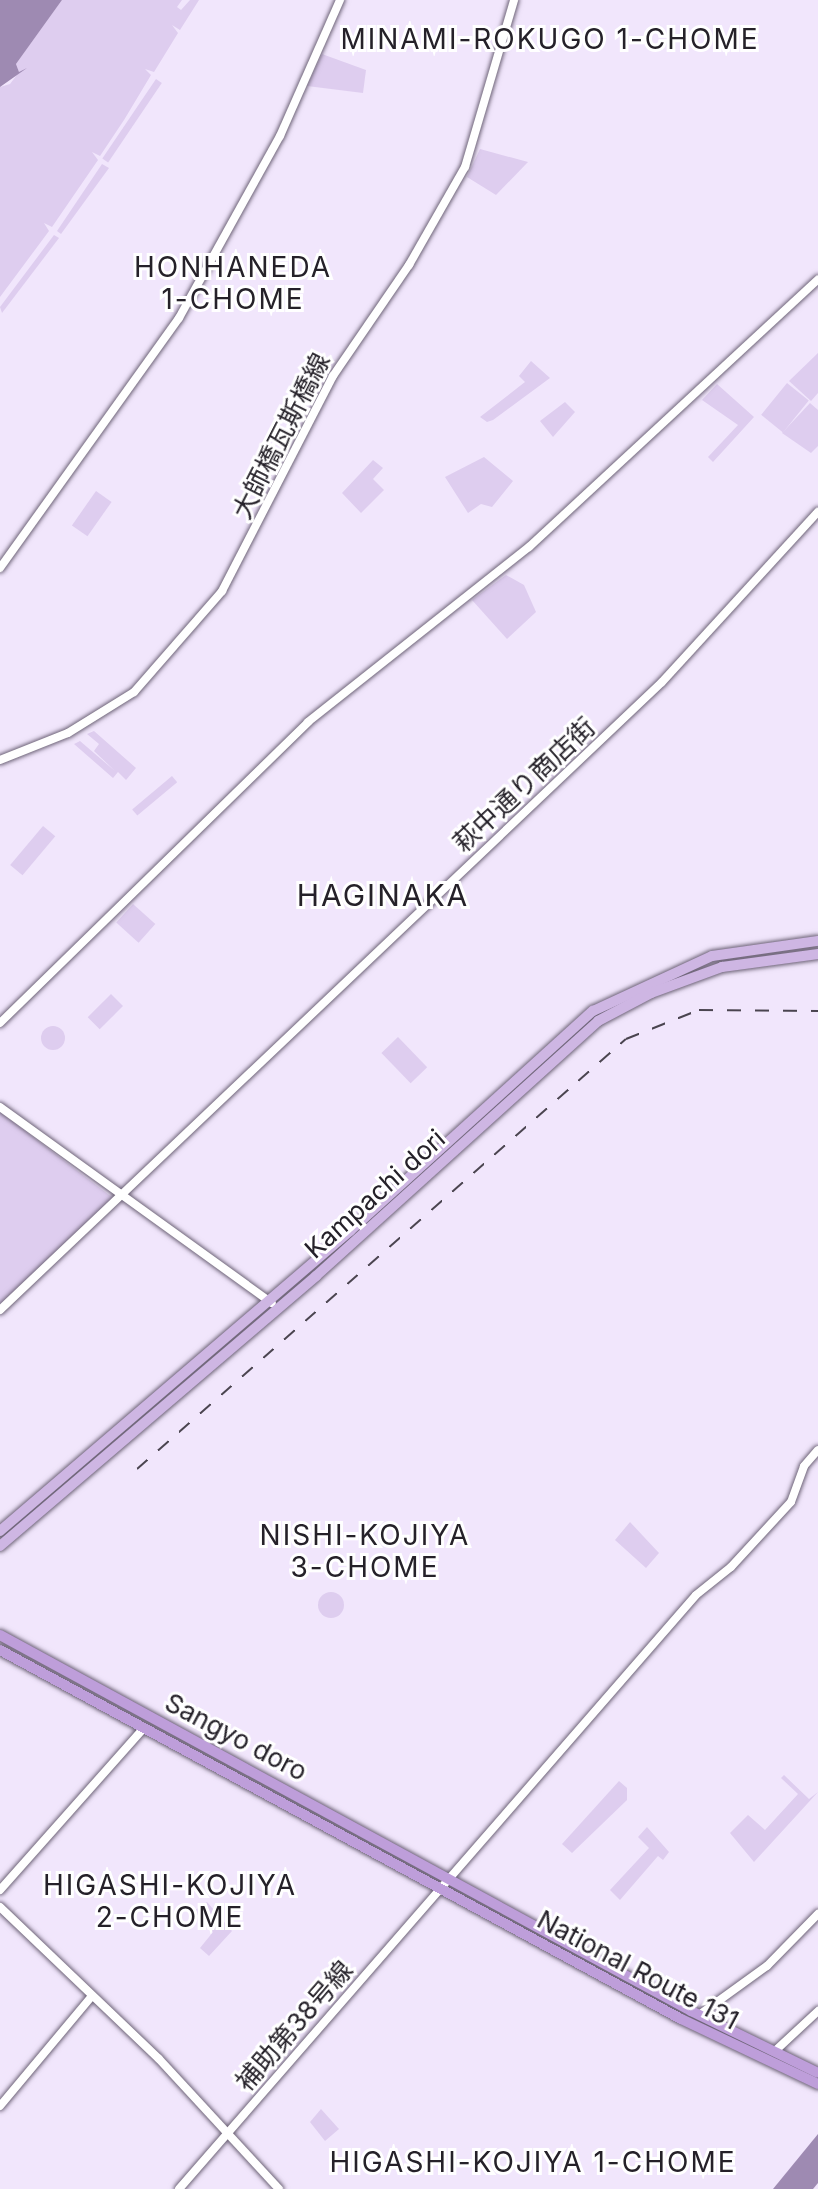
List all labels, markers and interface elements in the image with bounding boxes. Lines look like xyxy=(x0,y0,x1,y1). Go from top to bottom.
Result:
district label: MINAMI-ROKUGO 1-CHOME xyxy=(340,22,760,56)
district label: HONHANEDA 1-CHOME xyxy=(134,250,332,316)
street label: 大師橋瓦斯橋線 xyxy=(226,348,336,524)
street label: 萩中通り商店街 xyxy=(447,712,601,858)
district label: HAGINAKA xyxy=(297,877,469,913)
street label: Kampachi dori xyxy=(299,1123,451,1265)
district label: NISHI-KOJIYA 3-CHOME xyxy=(260,1518,470,1584)
street label: Sangyo doro xyxy=(160,1687,312,1787)
district label: HIGASHI-KOJIYA 2-CHOME xyxy=(43,1868,297,1934)
street label: National Route 131 xyxy=(532,1904,744,2036)
street label: 補助第38号線 xyxy=(229,1955,359,2097)
district label: HIGASHI-KOJIYA 1-CHOME xyxy=(329,2145,737,2179)

